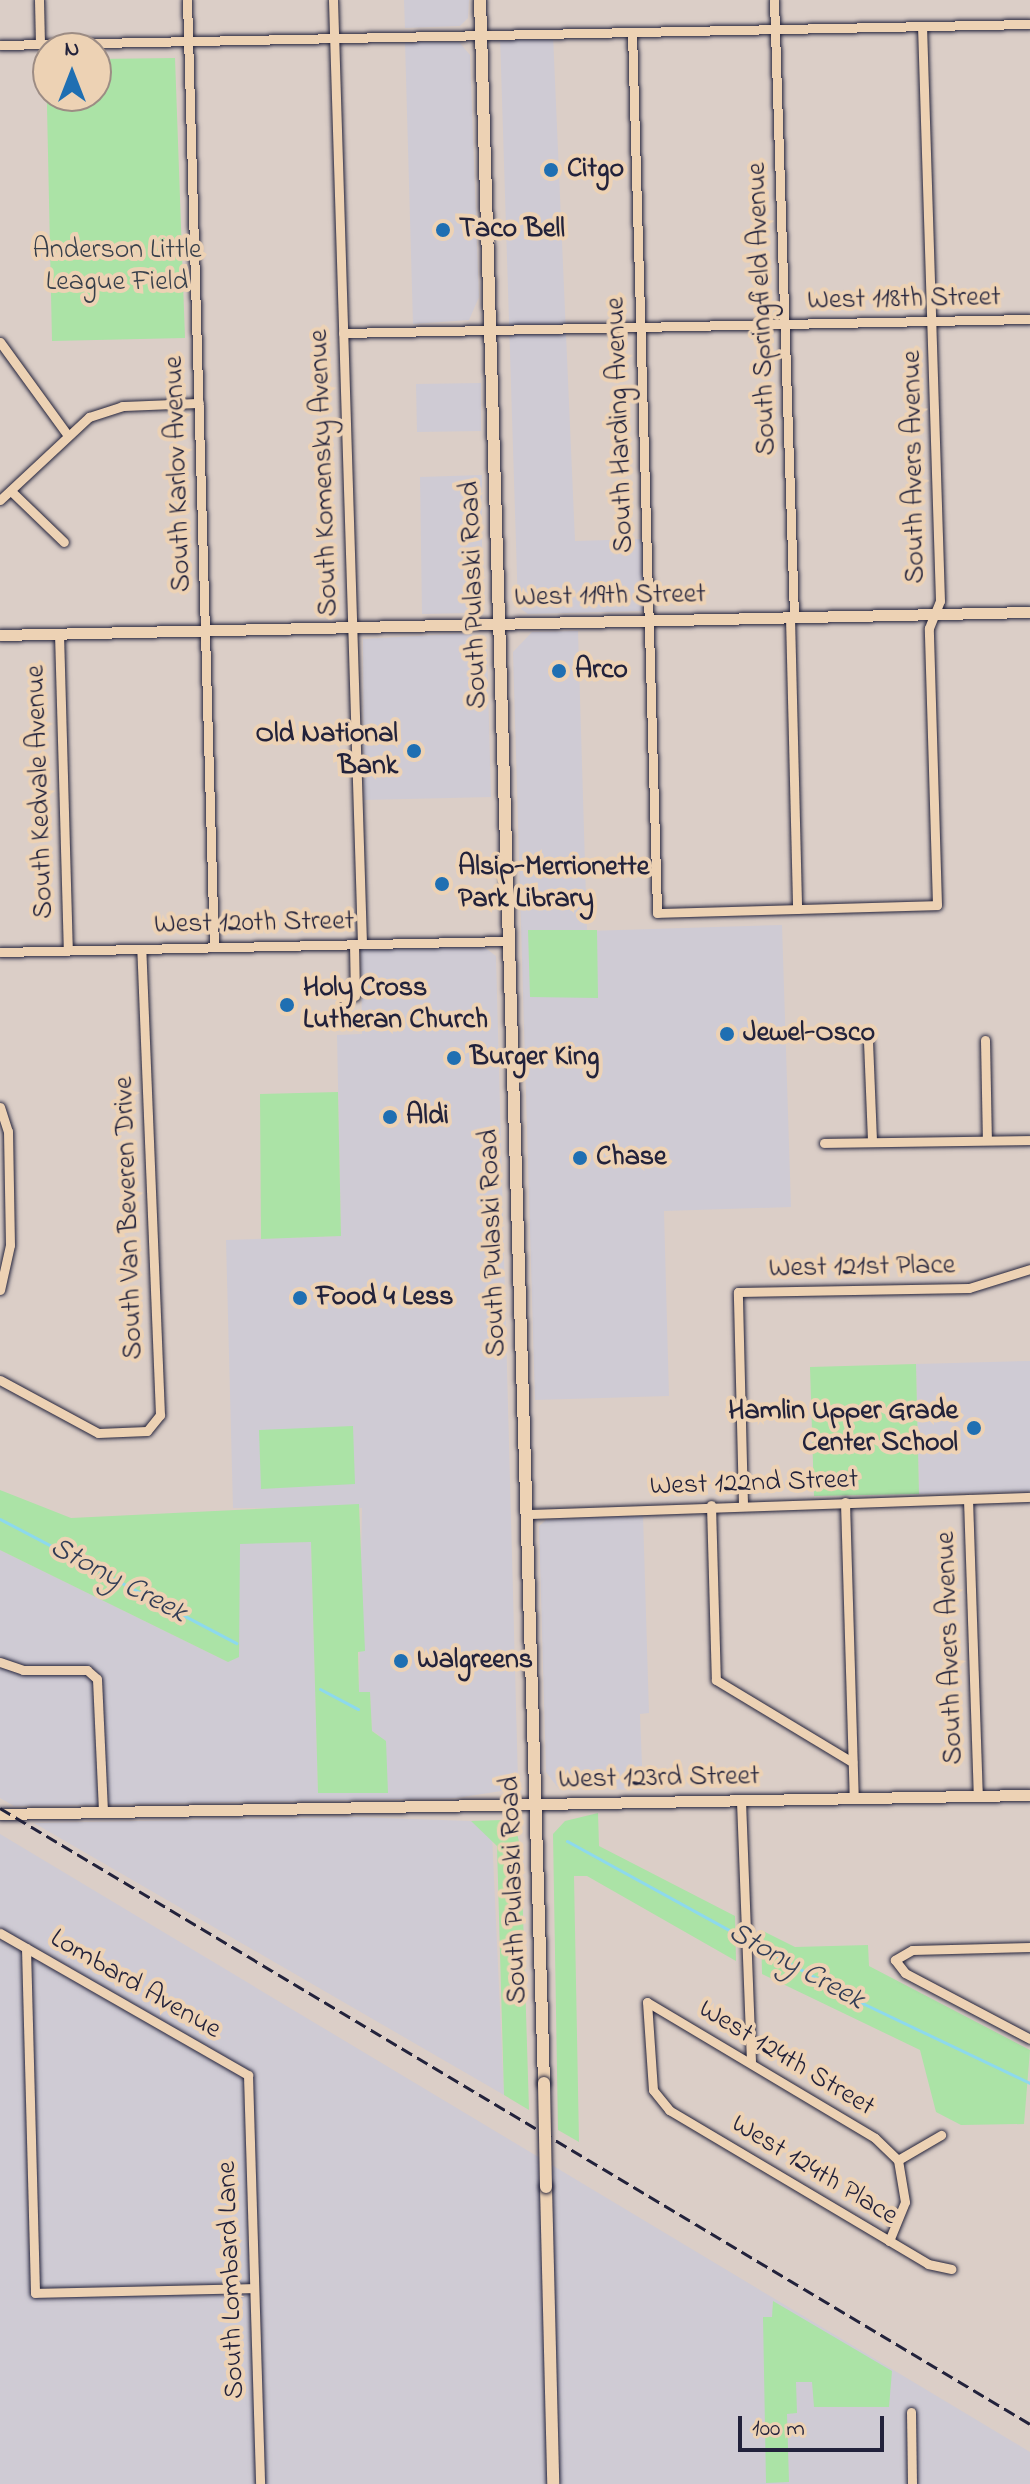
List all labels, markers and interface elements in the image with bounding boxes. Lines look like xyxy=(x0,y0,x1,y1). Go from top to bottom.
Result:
north arrow xyxy=(32,32,112,112)
text: N xyxy=(65,34,79,66)
place label: Citgo xyxy=(567,153,624,187)
marker: Citgo xyxy=(542,161,560,179)
street label: South Springfield Avenue xyxy=(741,162,785,456)
place label: Taco Bell xyxy=(459,213,565,247)
marker: Taco Bell xyxy=(434,221,452,239)
park label: Anderson Little League Field xyxy=(32,234,202,300)
street label: West 118th Street xyxy=(807,282,1001,318)
street label: South Harding Avenue xyxy=(600,296,642,554)
street label: South Komensky Avenue xyxy=(303,329,347,617)
street label: South Avers Avenue xyxy=(896,350,934,584)
street label: South Karlov Avenue xyxy=(158,355,200,593)
street label: South Pulaski Road xyxy=(454,481,496,709)
street label: West 119th Street xyxy=(514,579,706,615)
place label: Arco xyxy=(575,654,628,688)
marker: Arco xyxy=(550,662,568,680)
street label: South Kedvale Avenue xyxy=(20,665,62,919)
place label: Old National Bank xyxy=(256,718,398,784)
marker: Old National Bank xyxy=(405,742,423,760)
place label: Alsip-Merrionette Park Library xyxy=(458,851,649,917)
marker: Alsip-Merrionette Park Library xyxy=(433,875,451,893)
street label: West 120th Street xyxy=(154,905,354,943)
place label: Holy Cross Lutheran Church xyxy=(303,972,488,1038)
marker: Holy Cross Lutheran Church xyxy=(278,996,296,1014)
place label: Jewel-Osco xyxy=(743,1017,875,1051)
marker: Jewel-Osco xyxy=(718,1025,736,1043)
place label: Burger King xyxy=(470,1041,599,1075)
marker: Burger King xyxy=(445,1049,463,1067)
street label: South Van Beveren Drive xyxy=(108,1076,152,1360)
place label: Aldi xyxy=(406,1100,449,1134)
marker: Aldi xyxy=(381,1108,399,1126)
street label: South Pulaski Road xyxy=(473,1129,515,1357)
place label: Chase xyxy=(596,1141,667,1175)
marker: Chase xyxy=(571,1149,589,1167)
street label: West 121st Place xyxy=(768,1250,956,1286)
place label: Food 4 Less xyxy=(316,1281,453,1315)
marker: Food 4 Less xyxy=(291,1289,309,1307)
place label: Hamlin Upper Grade Center School xyxy=(728,1395,958,1461)
marker: Hamlin Upper Grade Center School xyxy=(965,1419,983,1437)
street label: West 122nd Street xyxy=(649,1464,859,1504)
water label: Stony Creek xyxy=(43,1530,193,1632)
street label: South Avers Avenue xyxy=(930,1531,972,1765)
place label: Walgreens xyxy=(417,1644,533,1678)
marker: Walgreens xyxy=(392,1652,410,1670)
street label: West 123rd Street xyxy=(558,1760,760,1798)
street label: South Pulaski Road xyxy=(494,1776,536,2004)
water label: Stony Creek xyxy=(722,1915,870,2019)
street label: Lombard Avenue xyxy=(44,1923,226,2047)
street label: West 124th Street xyxy=(692,1993,880,2125)
street label: West 124th Place xyxy=(725,2108,903,2234)
street label: South Lombard Lane xyxy=(211,2161,253,2399)
scale bar xyxy=(742,2400,888,2450)
text: 100 m xyxy=(752,2412,805,2447)

